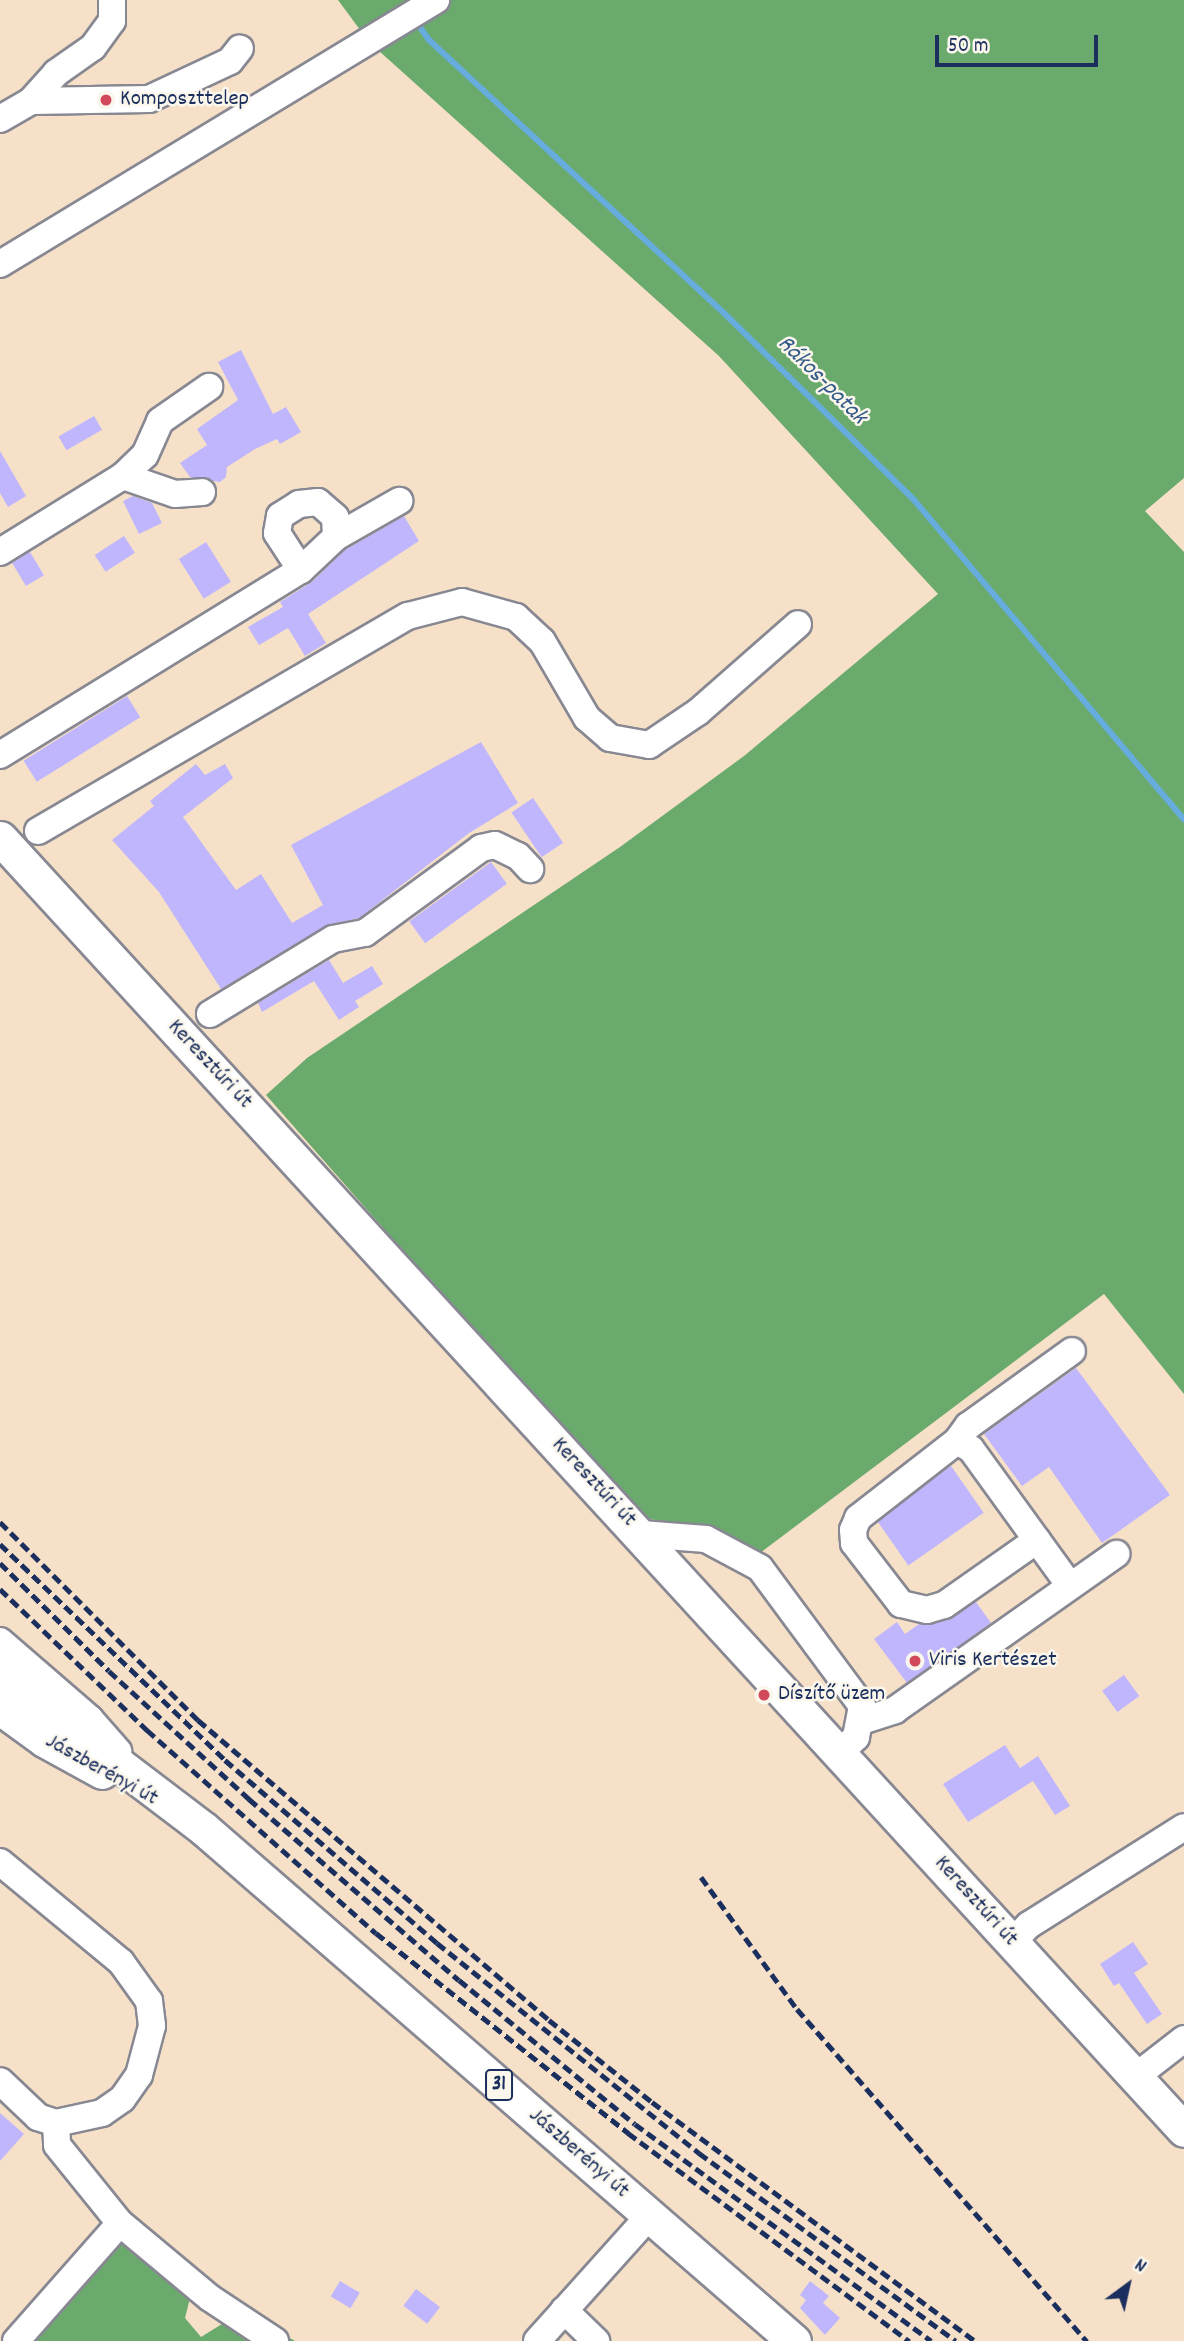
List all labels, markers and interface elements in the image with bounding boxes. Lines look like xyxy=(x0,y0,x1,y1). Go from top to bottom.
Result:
scale bar xyxy=(939,21,1102,65)
text: 50 m xyxy=(948,32,988,62)
place label: Komposzttelep xyxy=(120,86,249,114)
marker: Komposzttelep xyxy=(98,92,114,108)
water label: Rákos-patak xyxy=(770,330,872,432)
street label: Keresztúri út xyxy=(161,1014,257,1116)
street label: Keresztúri út xyxy=(545,1432,641,1534)
place label: Viris Kertészet xyxy=(929,1647,1057,1675)
marker: Viris Kertészet xyxy=(907,1653,923,1669)
place label: Díszítő üzem xyxy=(778,1681,885,1709)
marker: Díszítő üzem xyxy=(756,1687,772,1703)
street label: Jászberényi út xyxy=(40,1729,162,1813)
street label: Keresztúri út xyxy=(927,1851,1023,1953)
road number: 31 xyxy=(485,2068,513,2102)
street label: Jászberényi út xyxy=(522,2103,634,2205)
north arrow xyxy=(1093,2250,1163,2320)
text: N xyxy=(1128,2253,1151,2281)

